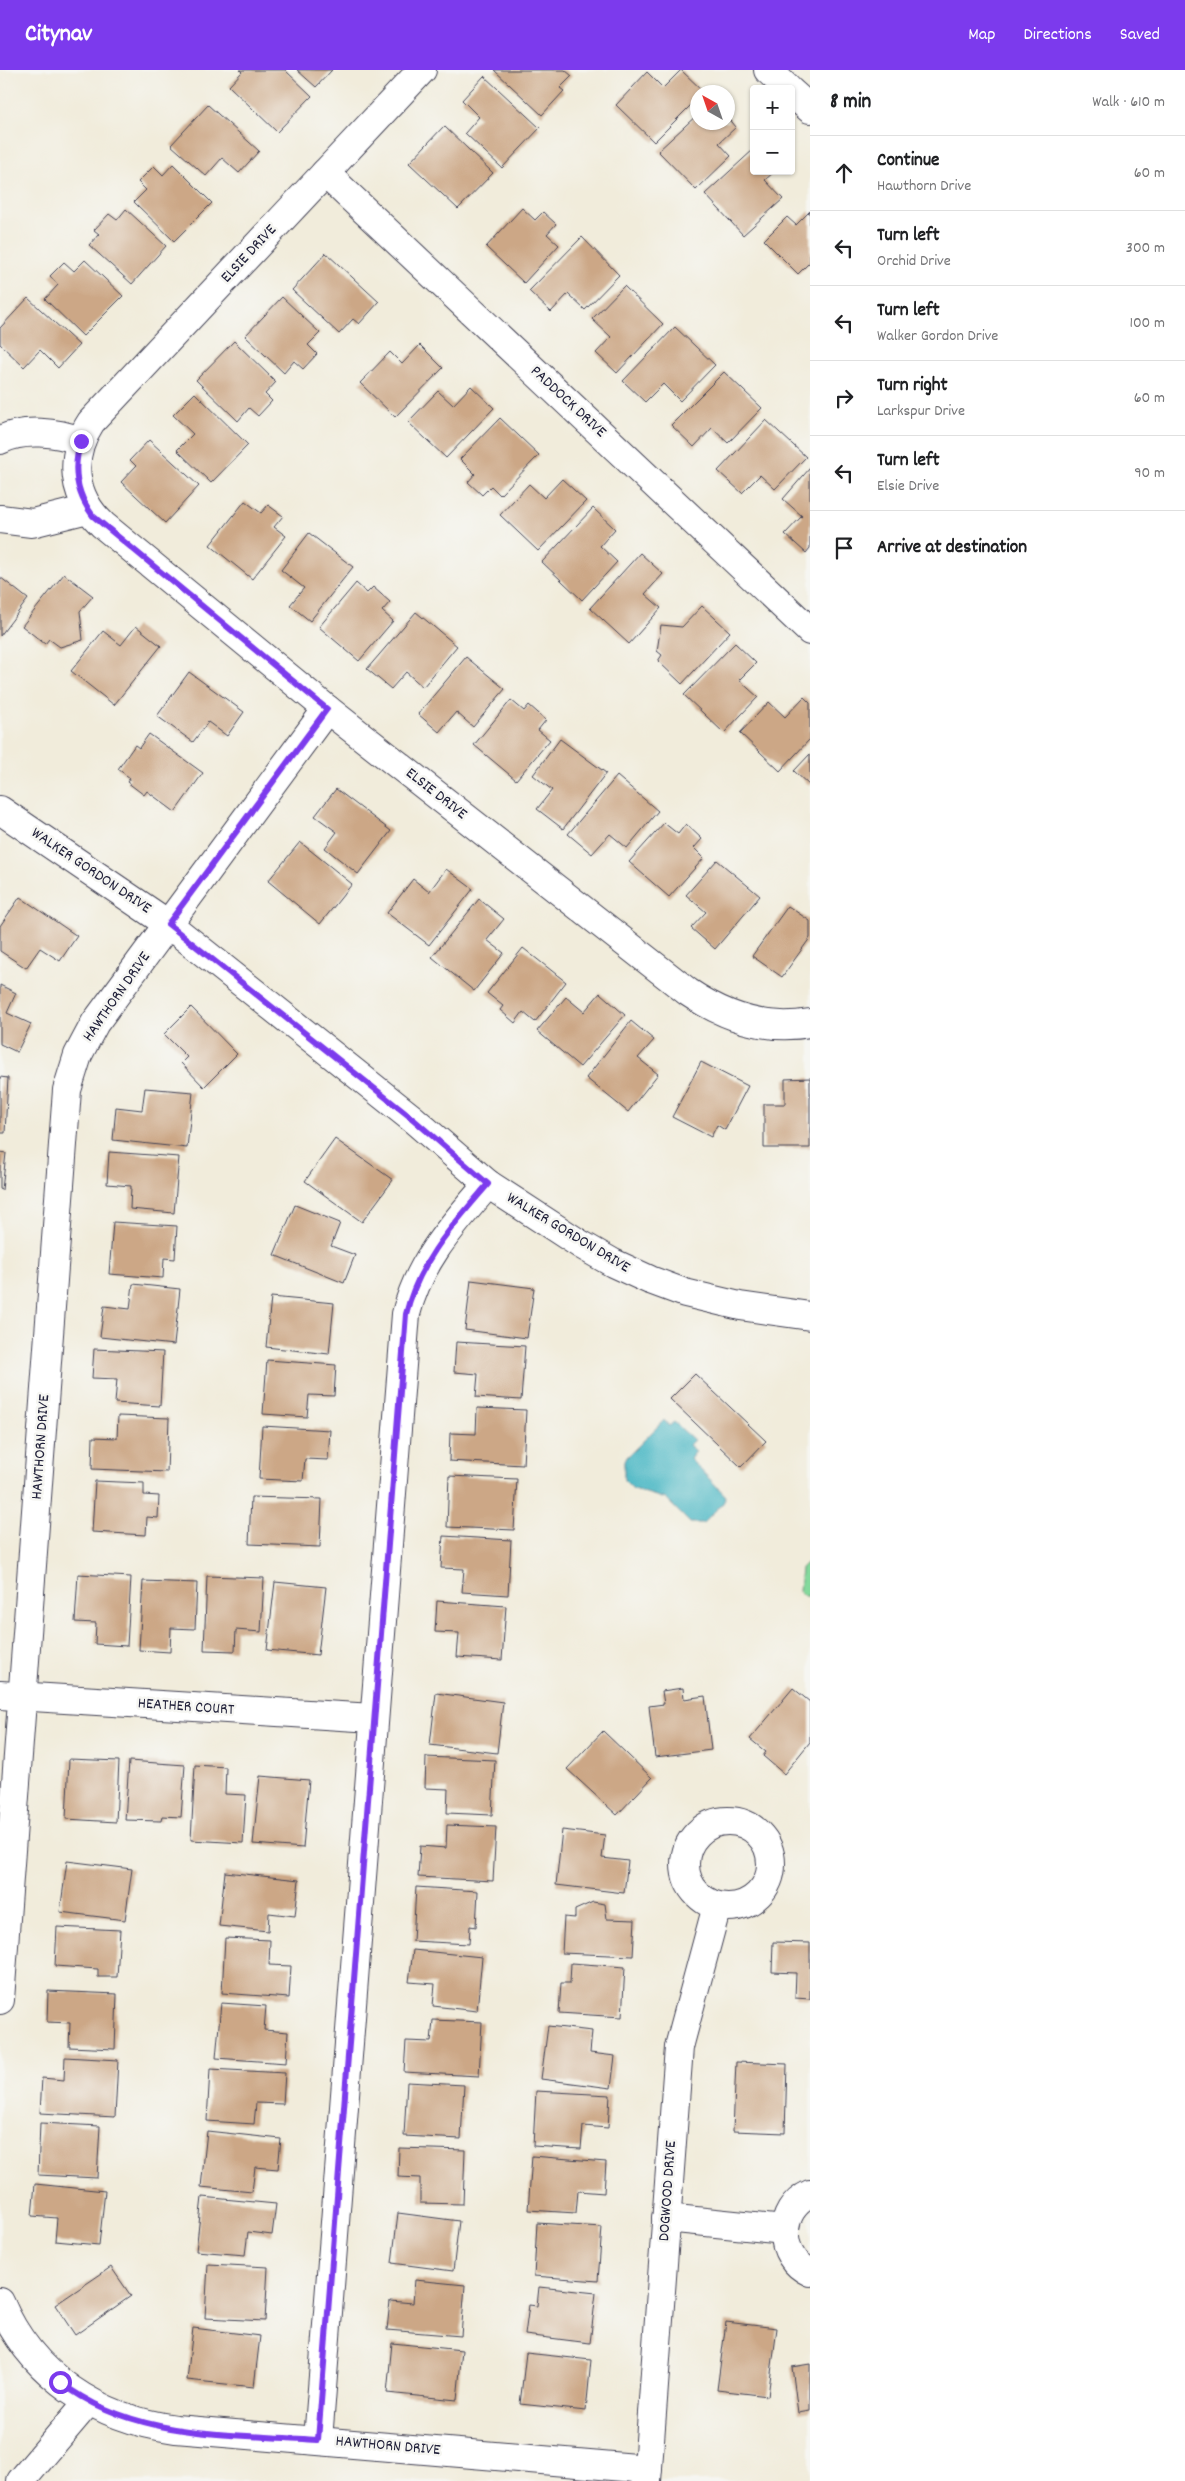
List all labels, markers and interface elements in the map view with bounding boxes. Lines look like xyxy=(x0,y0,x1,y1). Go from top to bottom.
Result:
text: Citynav xyxy=(25,18,92,52)
text: Map xyxy=(968,23,995,48)
text: Directions xyxy=(1023,23,1092,48)
text: Saved xyxy=(1120,23,1160,48)
north arrow xyxy=(690,85,735,130)
map controls xyxy=(750,85,795,175)
button: + xyxy=(750,85,795,130)
text: 8 min xyxy=(830,88,871,118)
text: Walk · 610 m xyxy=(1092,91,1165,114)
button: − xyxy=(750,130,795,175)
text: Continue xyxy=(877,148,939,175)
icon: ahead xyxy=(830,159,858,187)
text: 60 m xyxy=(1134,162,1165,185)
text: Hawthorn Drive xyxy=(877,175,971,198)
street label: ELSIE DRIVE xyxy=(216,219,283,288)
text: Turn left xyxy=(877,223,940,250)
icon: left xyxy=(830,234,858,262)
text: 300 m xyxy=(1126,237,1165,260)
text: Orchid Drive xyxy=(877,250,951,273)
text: Turn left xyxy=(877,298,940,325)
icon: left xyxy=(830,309,858,337)
text: 100 m xyxy=(1129,312,1165,335)
text: Walker Gordon Drive xyxy=(877,325,998,348)
street label: PADDOCK DRIVE xyxy=(525,361,612,444)
text: Turn right xyxy=(877,373,948,400)
icon: right xyxy=(830,384,858,412)
text: 60 m xyxy=(1134,387,1165,410)
text: Larkspur Drive xyxy=(877,400,965,423)
route end xyxy=(70,430,93,453)
text: Turn left xyxy=(877,448,940,475)
icon: left xyxy=(830,459,858,487)
text: 90 m xyxy=(1134,462,1165,485)
text: Elsie Drive xyxy=(877,475,939,498)
icon: arrive xyxy=(830,534,858,562)
text: Arrive at destination xyxy=(877,535,1027,562)
street label: ELSIE DRIVE xyxy=(400,763,472,826)
street label: WALKER GORDON DRIVE xyxy=(26,822,156,920)
street label: HAWTHORN DRIVE xyxy=(77,947,157,1047)
street label: WALKER GORDON DRIVE xyxy=(502,1187,635,1279)
street label: HAWTHORN DRIVE xyxy=(26,1393,56,1500)
street label: HEATHER COURT xyxy=(137,1692,236,1722)
street label: DOGWOOD DRIVE xyxy=(653,2139,683,2242)
route start xyxy=(49,2371,72,2394)
street label: HAWTHORN DRIVE xyxy=(335,2430,442,2462)

